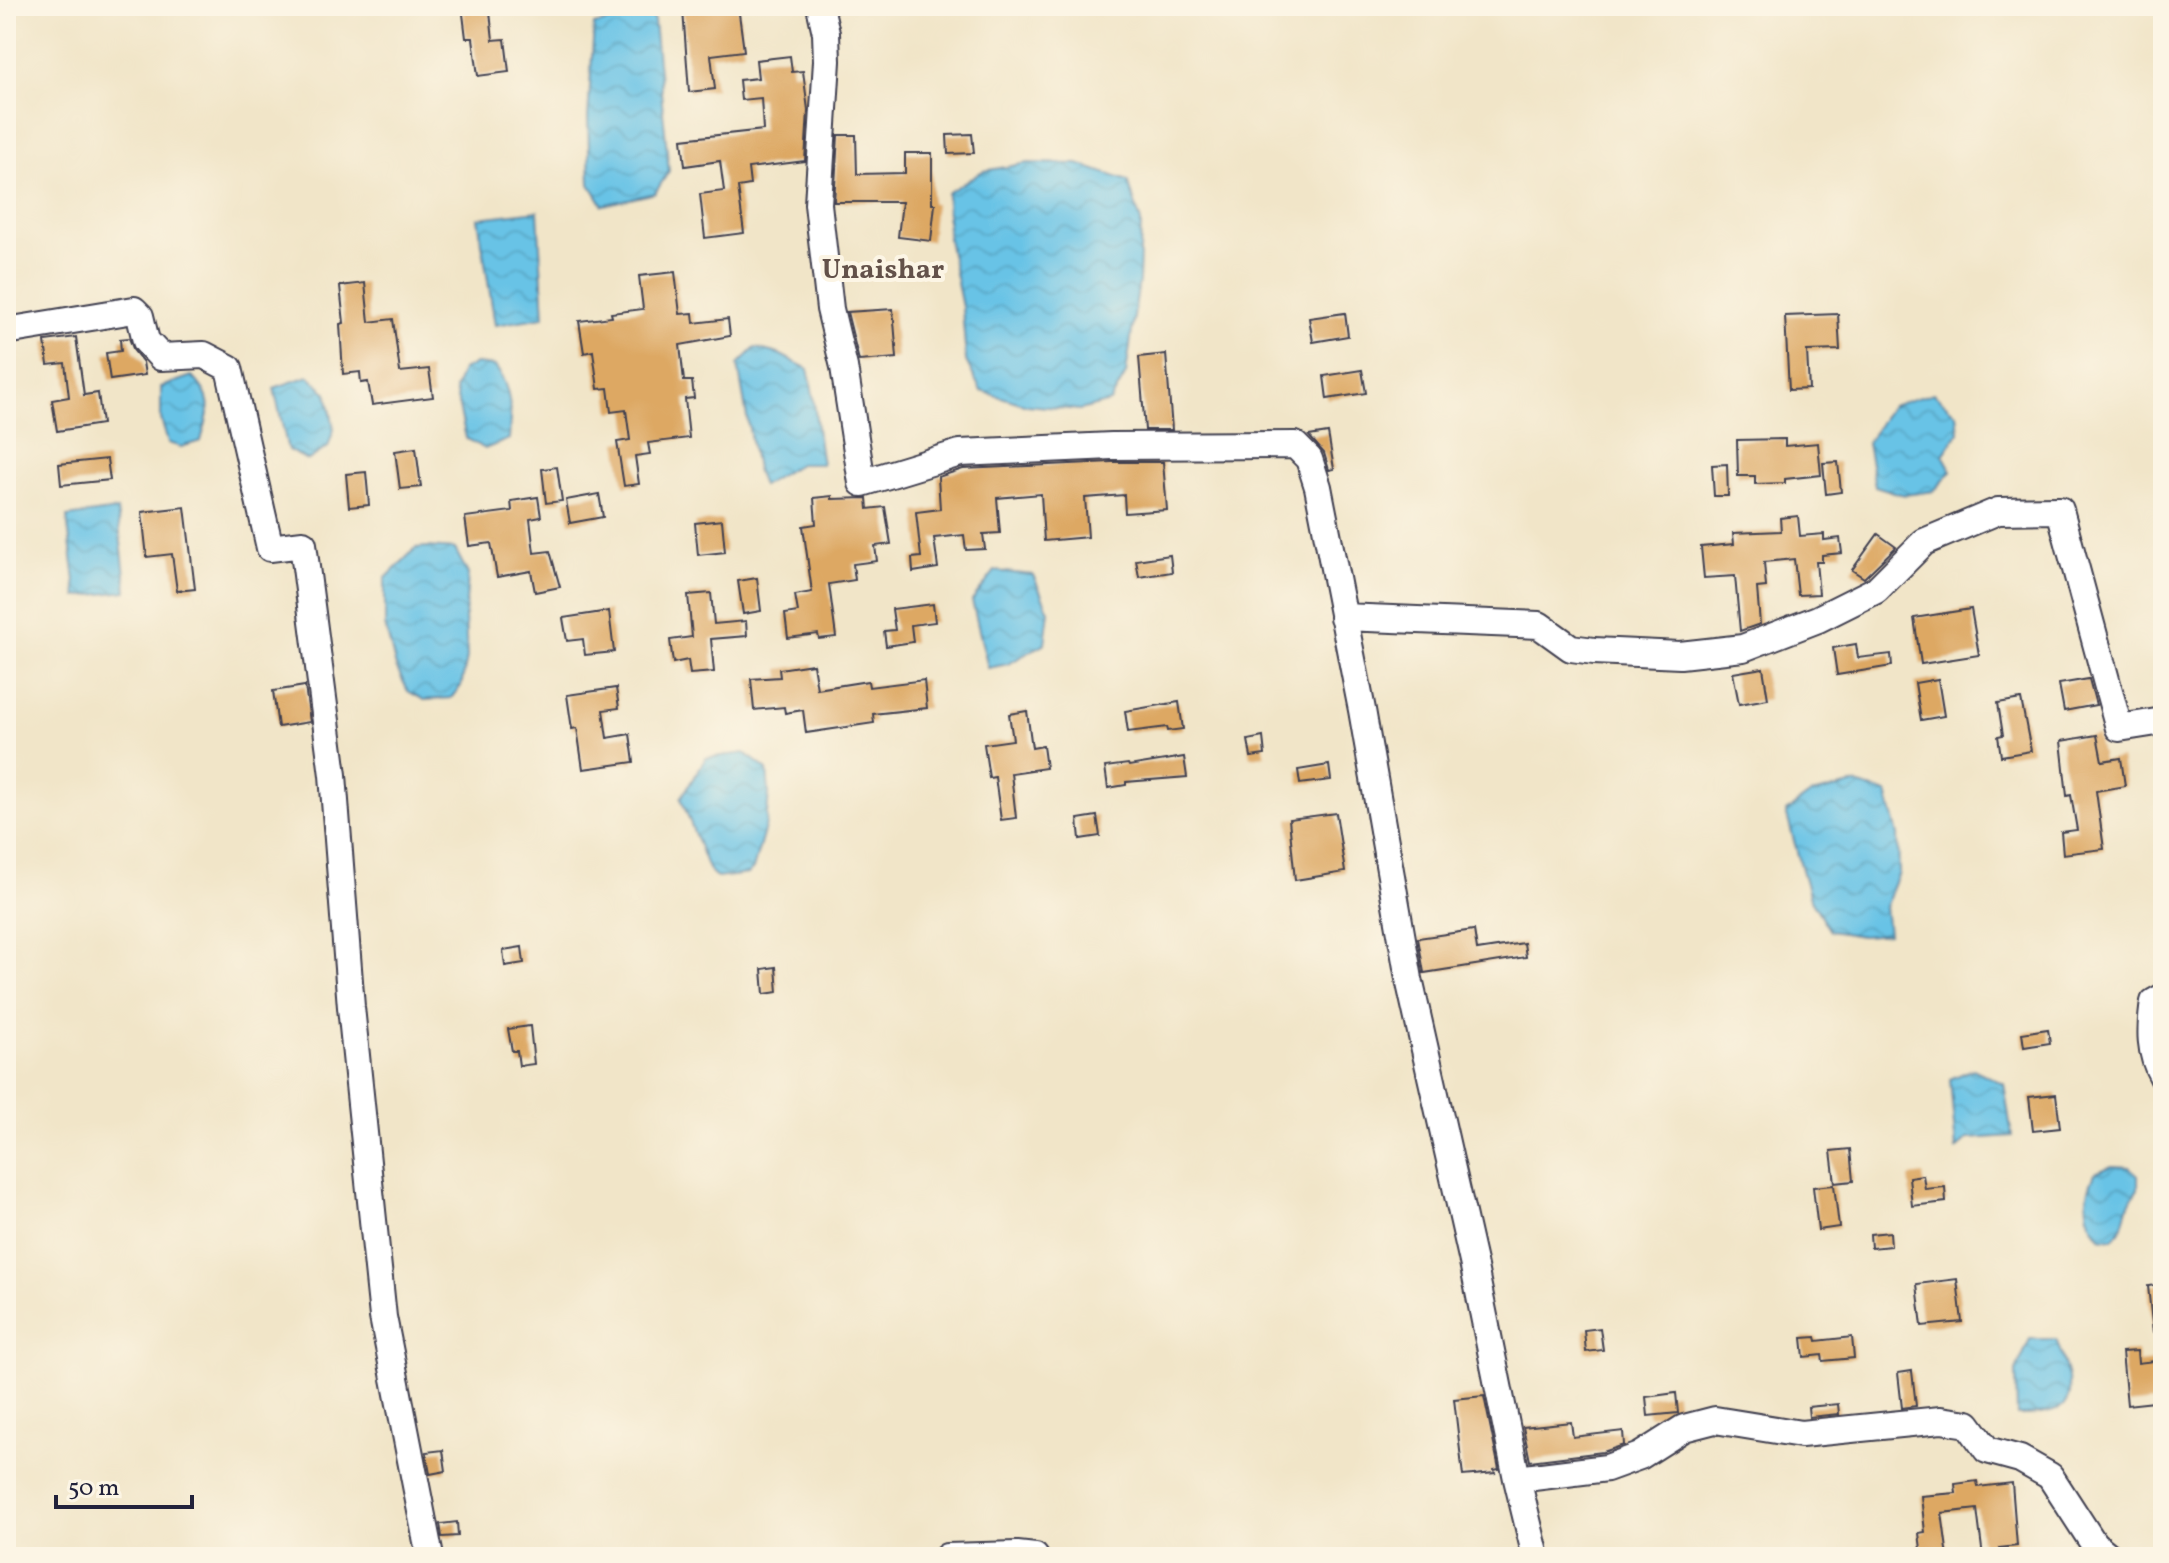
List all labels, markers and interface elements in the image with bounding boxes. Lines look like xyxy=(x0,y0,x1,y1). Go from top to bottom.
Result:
district label: Unaishar xyxy=(822,251,944,290)
scale bar xyxy=(56,1459,192,1509)
text: 50 m xyxy=(68,1472,120,1506)

